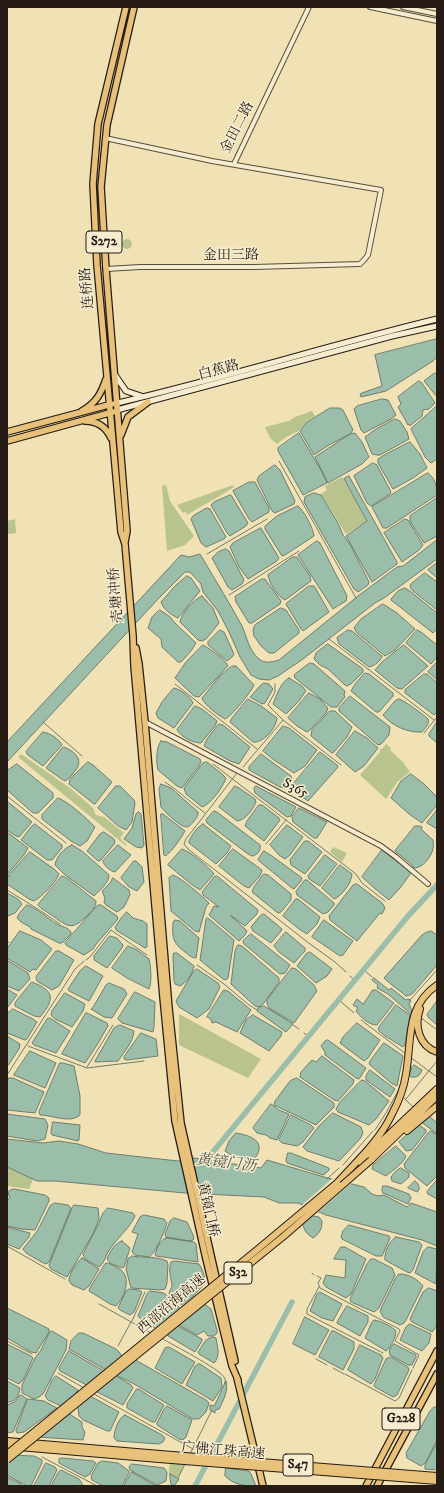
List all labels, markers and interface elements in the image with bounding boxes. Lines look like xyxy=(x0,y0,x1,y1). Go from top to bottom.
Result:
street label: 金田二路 xyxy=(218,99,258,157)
road number: S272 xyxy=(86,231,122,253)
street label: 金田三路 xyxy=(203,248,259,264)
street label: 连桥路 xyxy=(78,266,98,310)
street label: 白蕉路 xyxy=(197,357,241,385)
street label: 壳塘冲桥 xyxy=(106,566,128,624)
street label: S365 xyxy=(279,775,311,803)
water label: 黄镜门沥 xyxy=(195,1151,257,1177)
street label: 黄镜门桥 xyxy=(193,1181,221,1239)
road number: S32 xyxy=(224,1262,252,1284)
street label: 西部沿海高速 xyxy=(134,1272,210,1338)
road number: G228 xyxy=(382,1408,420,1430)
street label: 广佛江珠高速 xyxy=(180,1440,266,1464)
road number: S47 xyxy=(283,1454,313,1476)

